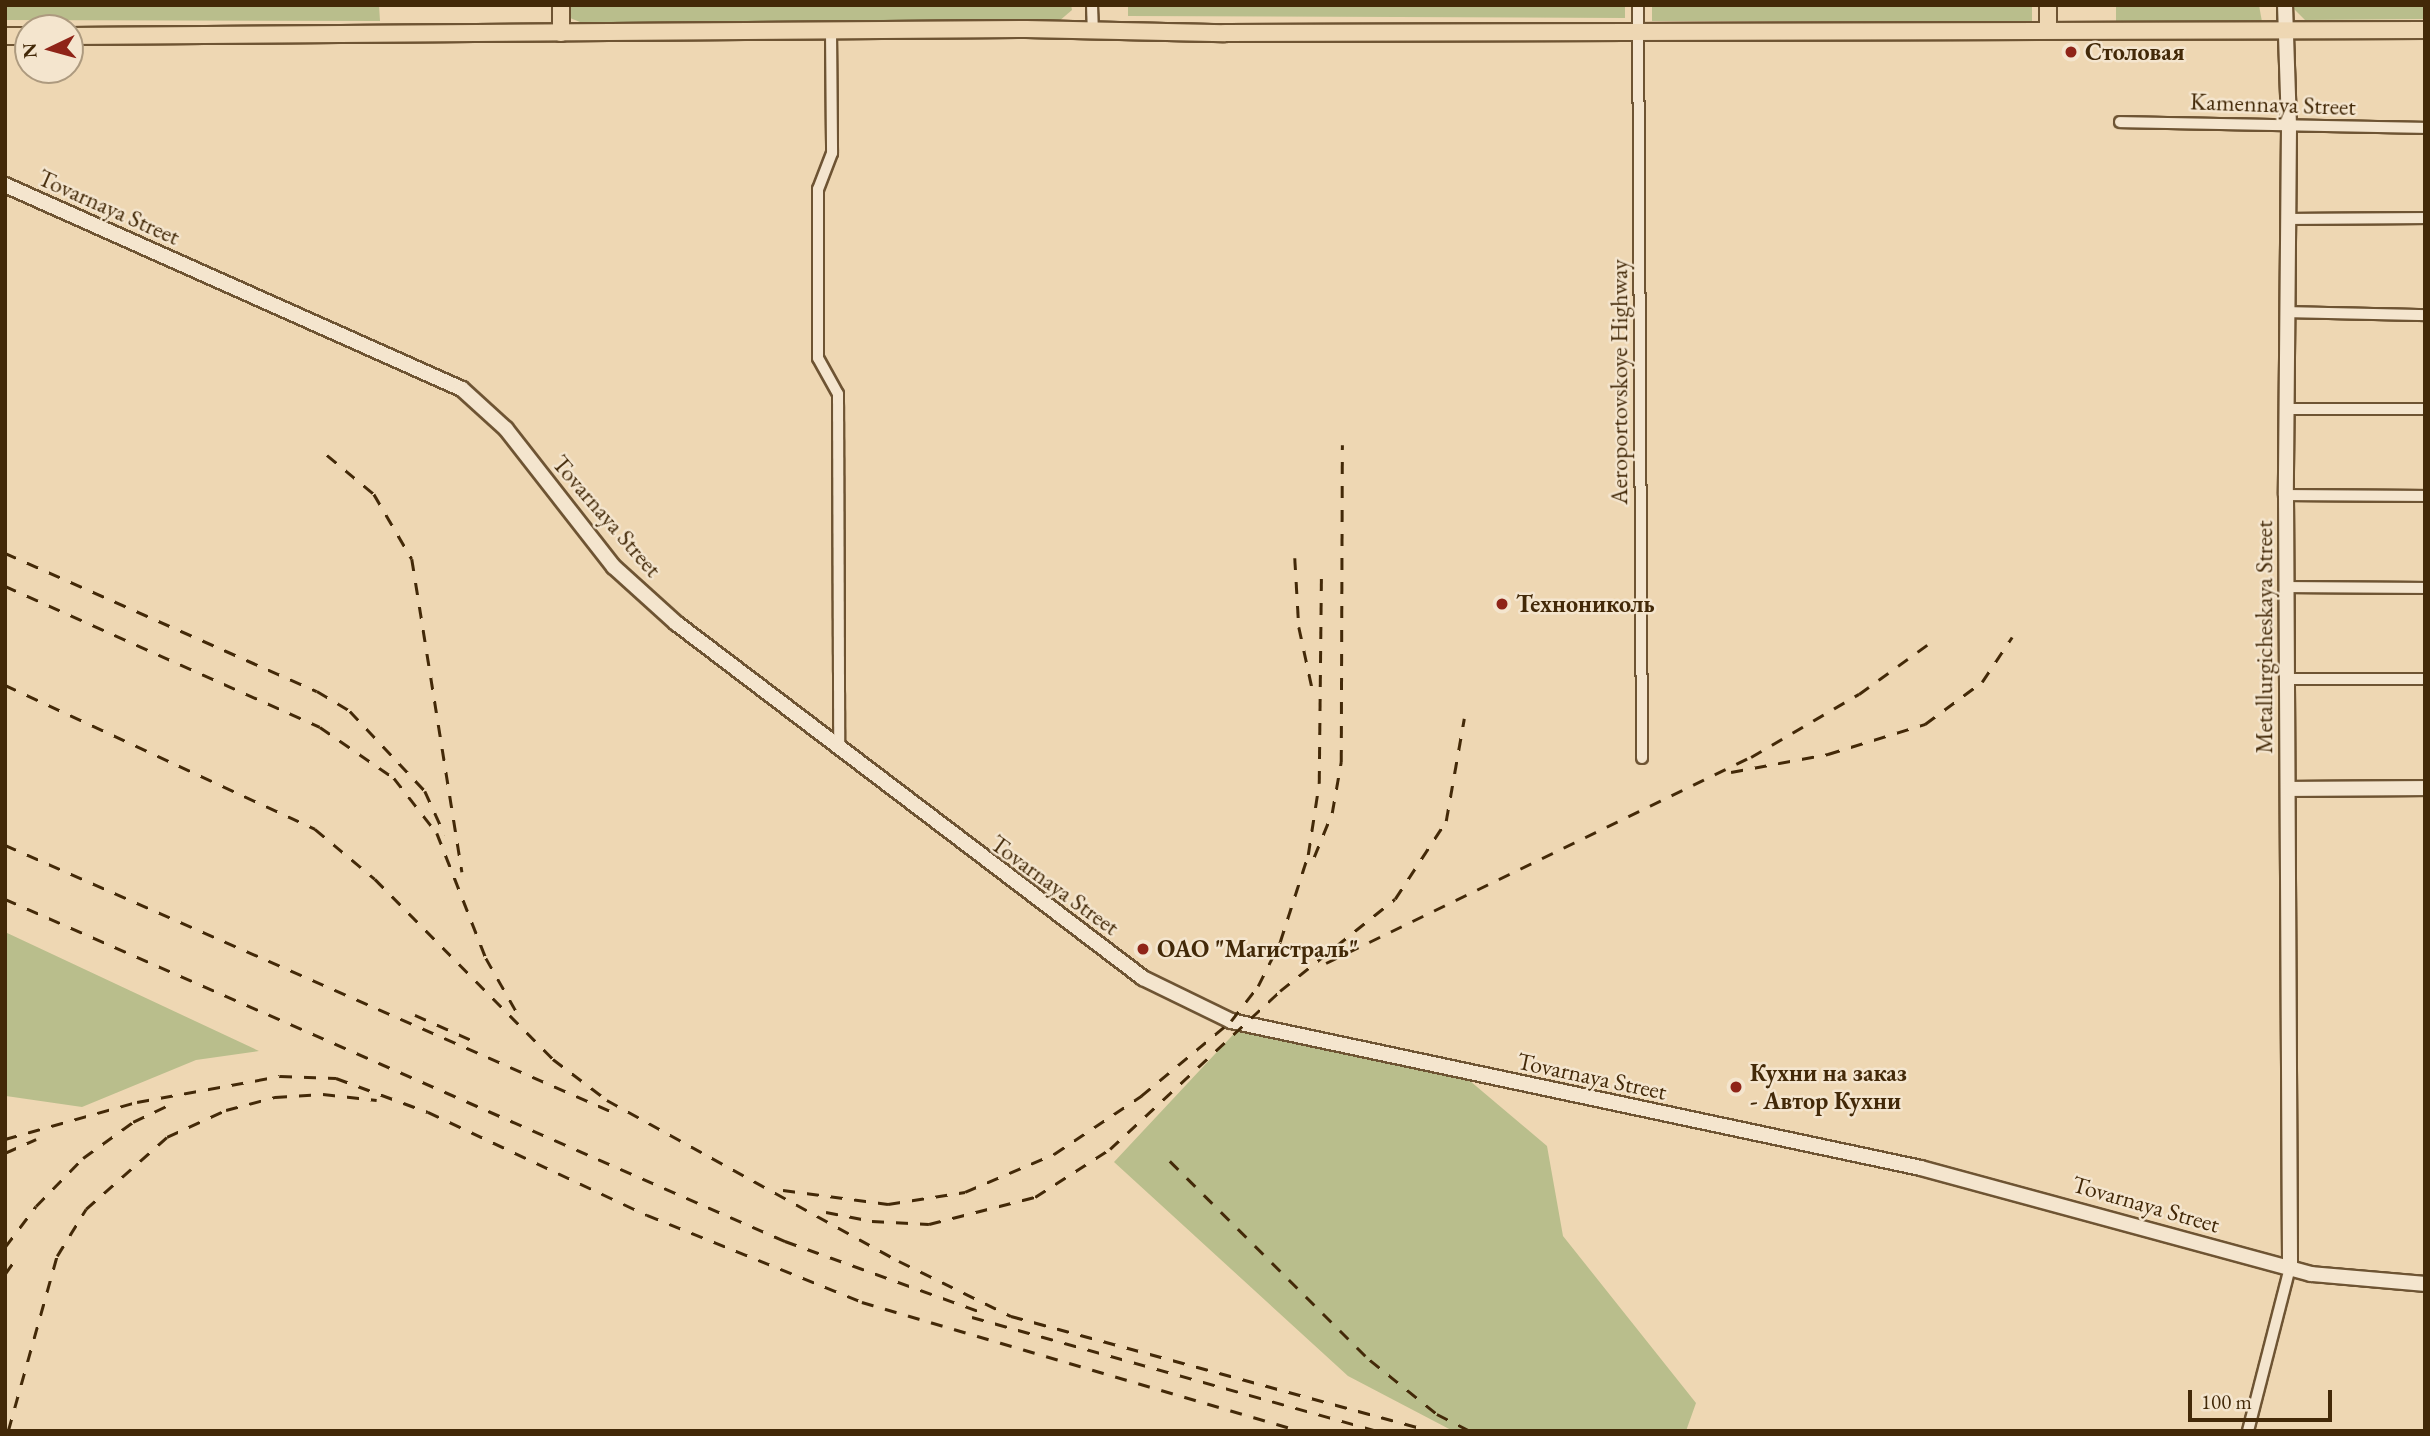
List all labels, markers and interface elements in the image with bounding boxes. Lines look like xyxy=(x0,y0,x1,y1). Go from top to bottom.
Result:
north arrow xyxy=(14,14,84,84)
place label: Столовая xyxy=(2085,38,2184,66)
text: N xyxy=(16,42,43,59)
marker: Столовая xyxy=(2063,44,2079,60)
street label: Kamennaya Street xyxy=(2190,87,2356,121)
street label: Tovarnaya Street xyxy=(34,163,184,251)
street label: Aeroportovskoye Highway xyxy=(1605,259,1633,505)
street label: Tovarnaya Street xyxy=(546,449,668,583)
street label: Metallurgicheskaya Street xyxy=(2250,520,2278,754)
place label: Технониколь xyxy=(1516,590,1655,618)
marker: Технониколь xyxy=(1494,596,1510,612)
street label: Tovarnaya Street xyxy=(985,829,1125,941)
place label: ОАО "Магистраль" xyxy=(1157,935,1358,963)
marker: ОАО "Магистраль" xyxy=(1135,941,1151,957)
street label: Tovarnaya Street xyxy=(1515,1046,1669,1106)
place label: Кухни на заказ - Автор Кухни xyxy=(1750,1059,1907,1115)
marker: Кухни на заказ - Автор Кухни xyxy=(1728,1079,1744,1095)
street label: Tovarnaya Street xyxy=(2069,1169,2223,1239)
scale bar xyxy=(2192,1376,2336,1420)
text: 100 m xyxy=(2201,1388,2252,1415)

